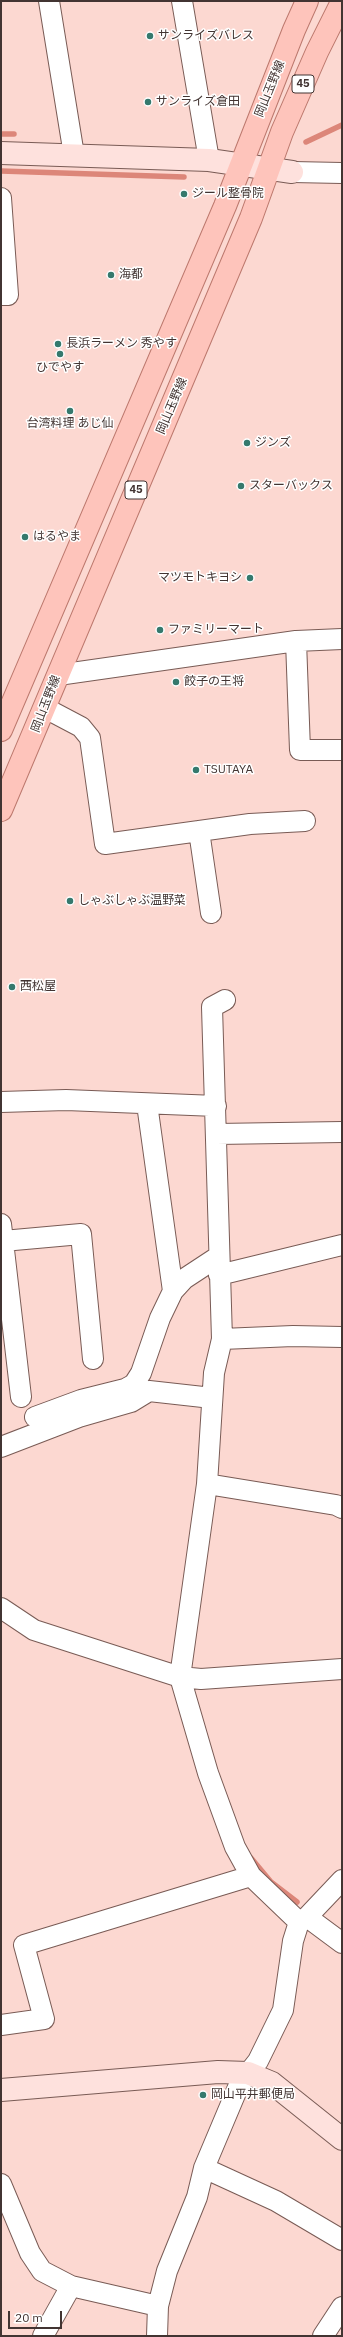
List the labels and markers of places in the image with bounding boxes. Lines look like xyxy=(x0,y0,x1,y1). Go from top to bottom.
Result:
place label: サンライズバレス xyxy=(158,29,254,43)
marker: サンライズバレス xyxy=(145,31,155,41)
place label: サンライズ倉田 xyxy=(156,95,240,109)
marker: サンライズ倉田 xyxy=(143,97,153,107)
place label: ジール整骨院 xyxy=(192,187,264,201)
marker: ジール整骨院 xyxy=(179,189,189,199)
place label: 海都 xyxy=(119,268,143,282)
marker: 海都 xyxy=(106,270,116,280)
place label: 長浜ラーメン 秀やす xyxy=(66,337,177,351)
marker: 長浜ラーメン 秀やす xyxy=(53,339,63,349)
marker: ひでやす xyxy=(55,349,65,359)
place label: ひでやす xyxy=(36,361,84,375)
marker: 台湾料理 あじ仙 xyxy=(65,406,75,416)
place label: 台湾料理 あじ仙 xyxy=(27,417,113,431)
place label: ジンズ xyxy=(255,436,291,450)
marker: ジンズ xyxy=(242,438,252,448)
place label: スターバックス xyxy=(249,479,333,493)
marker: スターバックス xyxy=(236,481,246,491)
place label: はるやま xyxy=(33,530,81,544)
marker: はるやま xyxy=(20,532,30,542)
place label: マツモトキヨシ xyxy=(158,571,242,585)
marker: マツモトキヨシ xyxy=(245,573,255,583)
place label: ファミリーマート xyxy=(168,623,264,637)
marker: ファミリーマート xyxy=(155,625,165,635)
place label: 餃子の王将 xyxy=(184,675,244,689)
marker: 餃子の王将 xyxy=(171,677,181,687)
place label: TSUTAYA xyxy=(204,763,253,777)
marker: TSUTAYA xyxy=(191,765,201,775)
place label: しゃぶしゃぶ温野菜 xyxy=(78,894,186,908)
marker: しゃぶしゃぶ温野菜 xyxy=(65,896,75,906)
place label: 西松屋 xyxy=(20,980,56,994)
marker: 西松屋 xyxy=(7,982,17,992)
place label: 岡山平井郵便局 xyxy=(211,2088,295,2102)
marker: 岡山平井郵便局 xyxy=(198,2090,208,2100)

